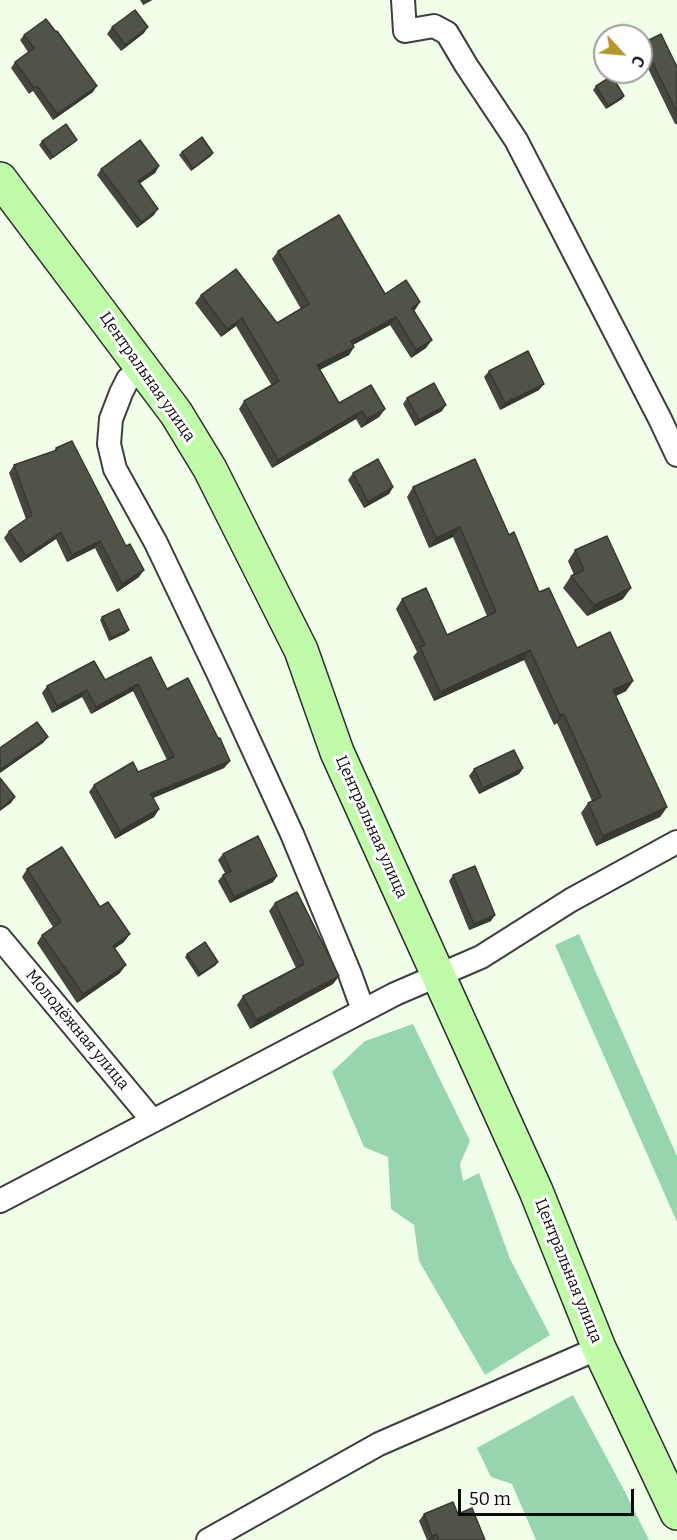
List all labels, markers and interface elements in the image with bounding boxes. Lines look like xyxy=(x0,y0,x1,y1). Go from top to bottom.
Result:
north arrow xyxy=(593,24,653,84)
text: С xyxy=(627,53,649,70)
street label: Центральная улица xyxy=(95,308,199,446)
street label: Центральная улица xyxy=(331,753,411,901)
street label: Молодёжная улица xyxy=(21,966,133,1094)
street label: Центральная улица xyxy=(530,1196,606,1346)
scale bar xyxy=(461,1477,636,1515)
text: 50 m xyxy=(469,1488,511,1510)

